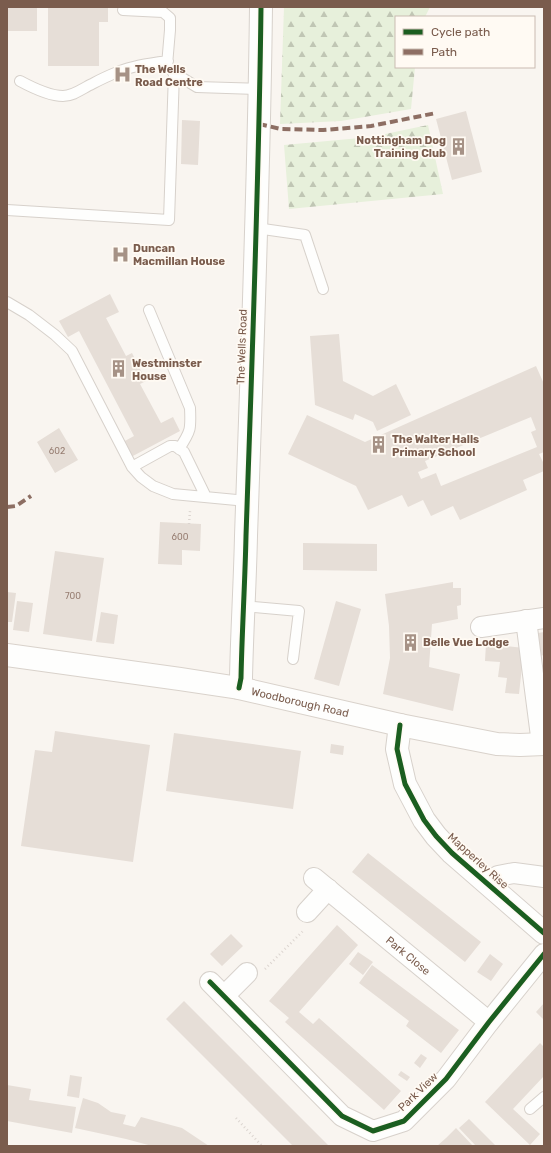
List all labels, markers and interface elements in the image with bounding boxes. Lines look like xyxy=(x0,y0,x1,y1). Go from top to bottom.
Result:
legend xyxy=(395,16,535,68)
text: Cycle path xyxy=(431,25,490,39)
text: Path xyxy=(431,45,457,59)
place label: The Wells Road Centre xyxy=(135,63,203,89)
hospital icon: The Wells Road Centre xyxy=(112,65,132,85)
place label: Nottingham Dog Training Club xyxy=(356,134,446,160)
building icon: Nottingham Dog Training Club xyxy=(449,136,469,156)
place label: Duncan Macmillan House xyxy=(133,242,226,268)
hospital icon: Duncan Macmillan House xyxy=(110,244,130,264)
street label: The Wells Road xyxy=(234,309,250,385)
place label: Westminster House xyxy=(132,357,202,383)
building icon: Westminster House xyxy=(109,359,129,379)
place label: The Walter Halls Primary School xyxy=(392,433,479,459)
building icon: The Walter Halls Primary School xyxy=(369,435,389,455)
house number: 602 xyxy=(49,446,65,456)
house number: 600 xyxy=(172,532,189,542)
house number: 700 xyxy=(65,591,81,601)
building icon: Belle Vue Lodge xyxy=(400,632,420,652)
place label: Belle Vue Lodge xyxy=(423,636,510,649)
street label: Woodborough Road xyxy=(250,685,350,720)
street label: Mapperley Rise xyxy=(445,830,511,892)
street label: Park Close xyxy=(383,933,433,978)
street label: Park View xyxy=(396,1070,441,1114)

